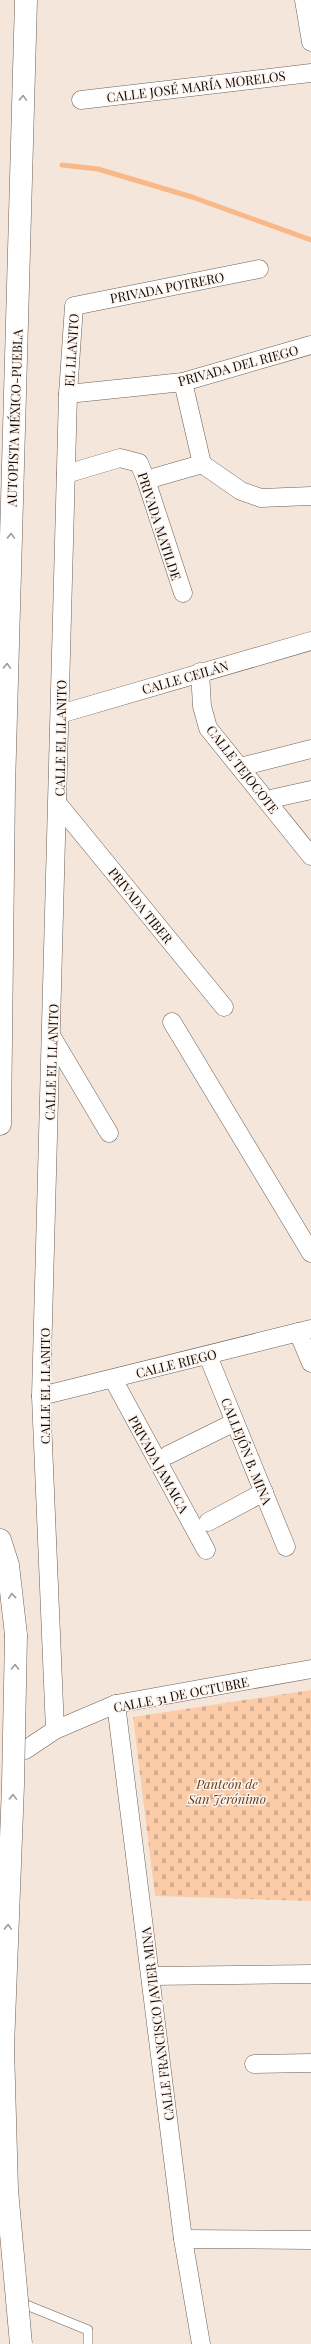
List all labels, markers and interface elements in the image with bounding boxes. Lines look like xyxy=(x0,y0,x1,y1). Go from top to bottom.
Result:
street label: CALLE JOSÉ MARÍA MORELOS xyxy=(106,67,286,105)
one-way arrow xyxy=(19,95,27,101)
street label: PRIVADA POTRERO xyxy=(108,268,226,306)
street label: EL LLANITO xyxy=(60,313,82,387)
street label: AUTOPISTA MÉXICO-PUEBLA xyxy=(2,328,26,508)
street label: PRIVADA DEL RIEGO xyxy=(176,341,300,389)
street label: PRIVADA MATILDE xyxy=(135,470,185,582)
one-way arrow xyxy=(7,533,15,539)
street label: CALLE CEILÁN xyxy=(140,657,230,697)
one-way arrow xyxy=(3,663,11,669)
street label: CALLE EL LLANITO xyxy=(50,680,70,796)
street label: CALLE TEJOCOTE xyxy=(203,721,283,817)
street label: PRIVADA TIBER xyxy=(105,864,177,947)
street label: CALLE EL LLANITO xyxy=(40,1003,62,1121)
street label: CALLE EL LLANITO xyxy=(36,1328,53,1444)
street label: CALLE RIEGO xyxy=(134,1345,218,1381)
street label: CALLEJÓN B. MINA xyxy=(218,1395,276,1508)
street label: PRIVADA JAMAICA xyxy=(125,1412,193,1516)
one-way arrow xyxy=(8,1593,17,1599)
one-way arrow xyxy=(11,1664,19,1670)
street label: CALLE 31 DE OCTUBRE xyxy=(112,1673,250,1715)
park label: Panteón de San Jerónimo xyxy=(187,1775,266,1807)
one-way arrow xyxy=(9,1794,17,1800)
one-way arrow xyxy=(3,1924,12,1930)
street label: CALLE FRANCISCO JAVIER MINA xyxy=(137,1925,177,2122)

